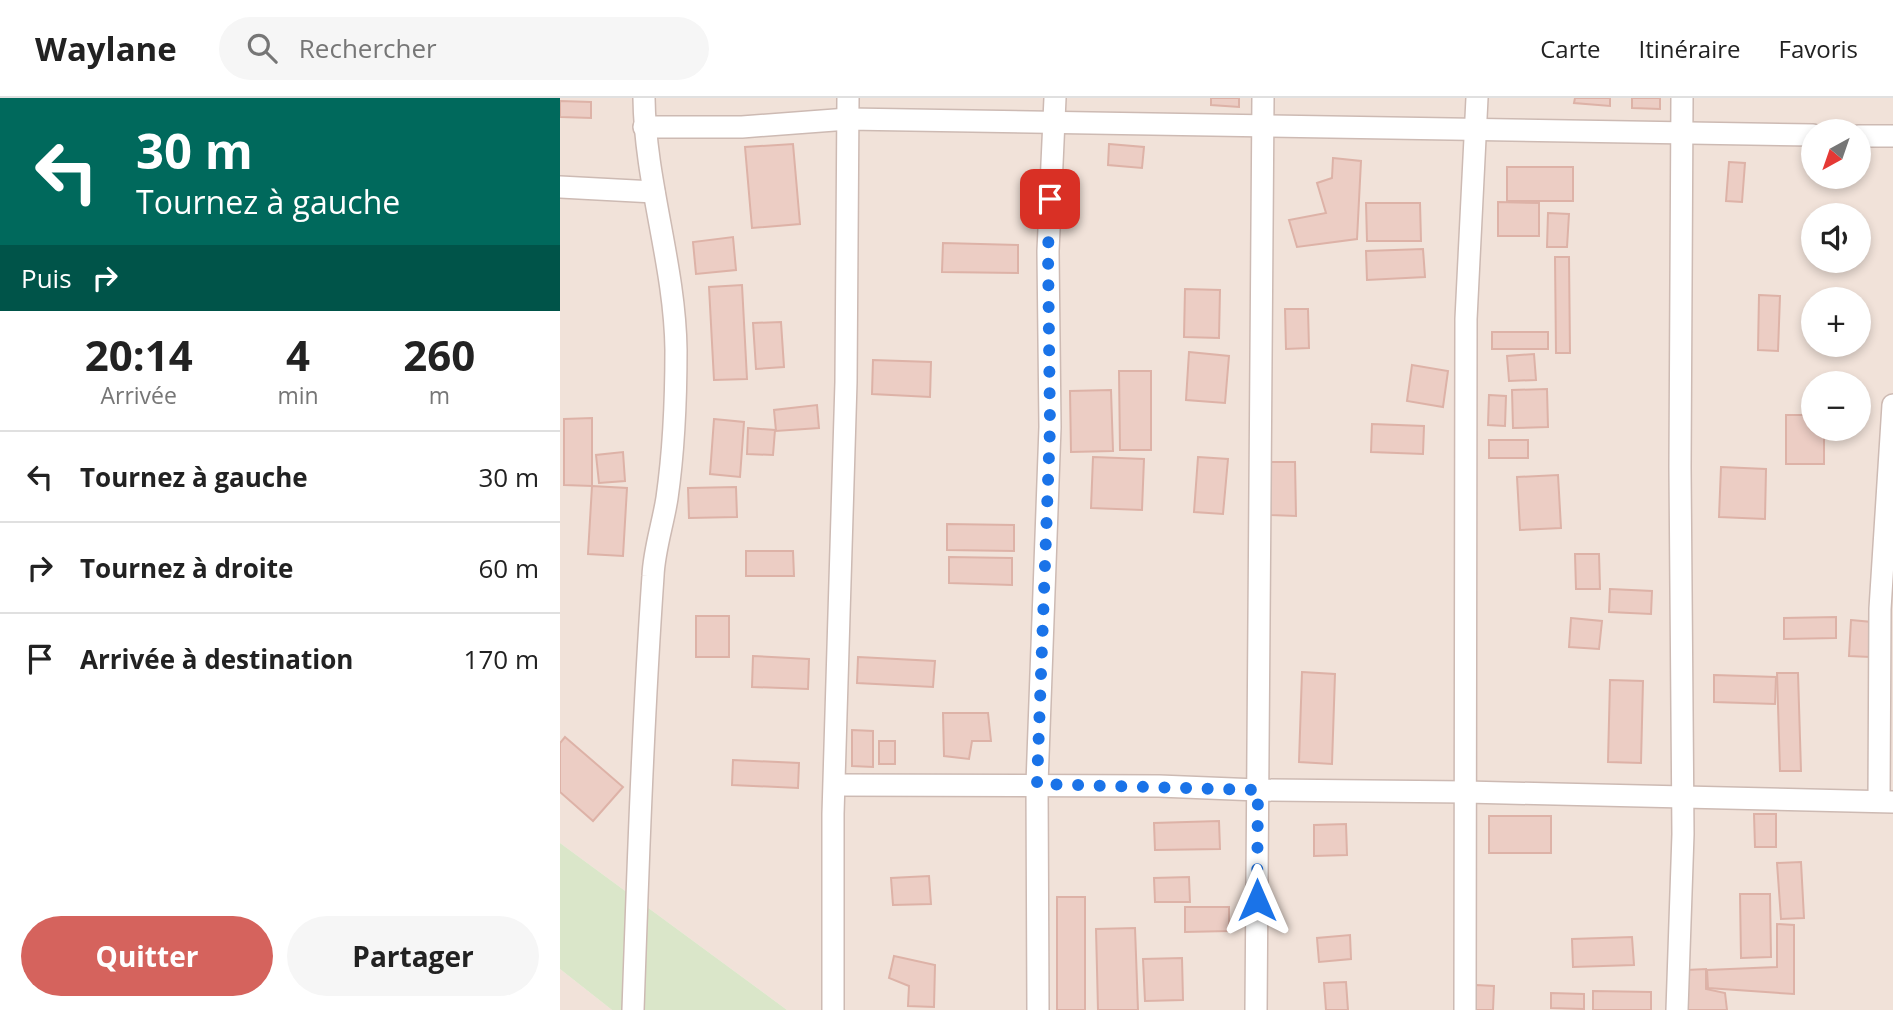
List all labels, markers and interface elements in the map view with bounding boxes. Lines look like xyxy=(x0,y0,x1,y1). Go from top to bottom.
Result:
search box xyxy=(219,17,709,80)
text: Waylane xyxy=(35,26,177,71)
icon: search xyxy=(243,29,281,67)
text: Rechercher xyxy=(299,30,437,66)
text: Carte xyxy=(1540,32,1601,65)
text: Itinéraire xyxy=(1639,32,1741,65)
text: Favoris xyxy=(1779,32,1858,65)
text: 30 m xyxy=(136,117,253,183)
north arrow xyxy=(1801,119,1871,189)
map controls xyxy=(1801,119,1871,441)
icon: left xyxy=(21,126,112,217)
pin xyxy=(1020,169,1080,229)
text: Tournez à gauche xyxy=(136,180,400,223)
icon: arrive xyxy=(1031,180,1069,218)
button: sound xyxy=(1801,203,1871,273)
icon: right xyxy=(86,259,124,297)
text: Puis xyxy=(21,260,72,296)
button: + xyxy=(1801,287,1871,357)
text: 20:14 xyxy=(85,326,193,383)
text: 4 xyxy=(286,326,310,383)
text: 260 xyxy=(403,326,475,383)
button: − xyxy=(1801,371,1871,441)
text: Arrivée xyxy=(100,379,177,411)
text: min xyxy=(277,379,319,411)
text: m xyxy=(429,379,450,411)
icon: left xyxy=(21,458,59,496)
text: Tournez à gauche xyxy=(80,459,308,495)
text: 30 m xyxy=(478,459,539,495)
icon: right xyxy=(21,549,59,587)
text: Tournez à droite xyxy=(80,550,293,586)
text: 60 m xyxy=(478,550,539,586)
icon: arrive xyxy=(21,640,59,678)
text: Arrivée à destination xyxy=(80,641,353,677)
text: 170 m xyxy=(464,641,539,677)
position arrow xyxy=(1220,863,1294,937)
button: Quitter xyxy=(21,916,273,996)
button: Partager xyxy=(287,916,539,996)

